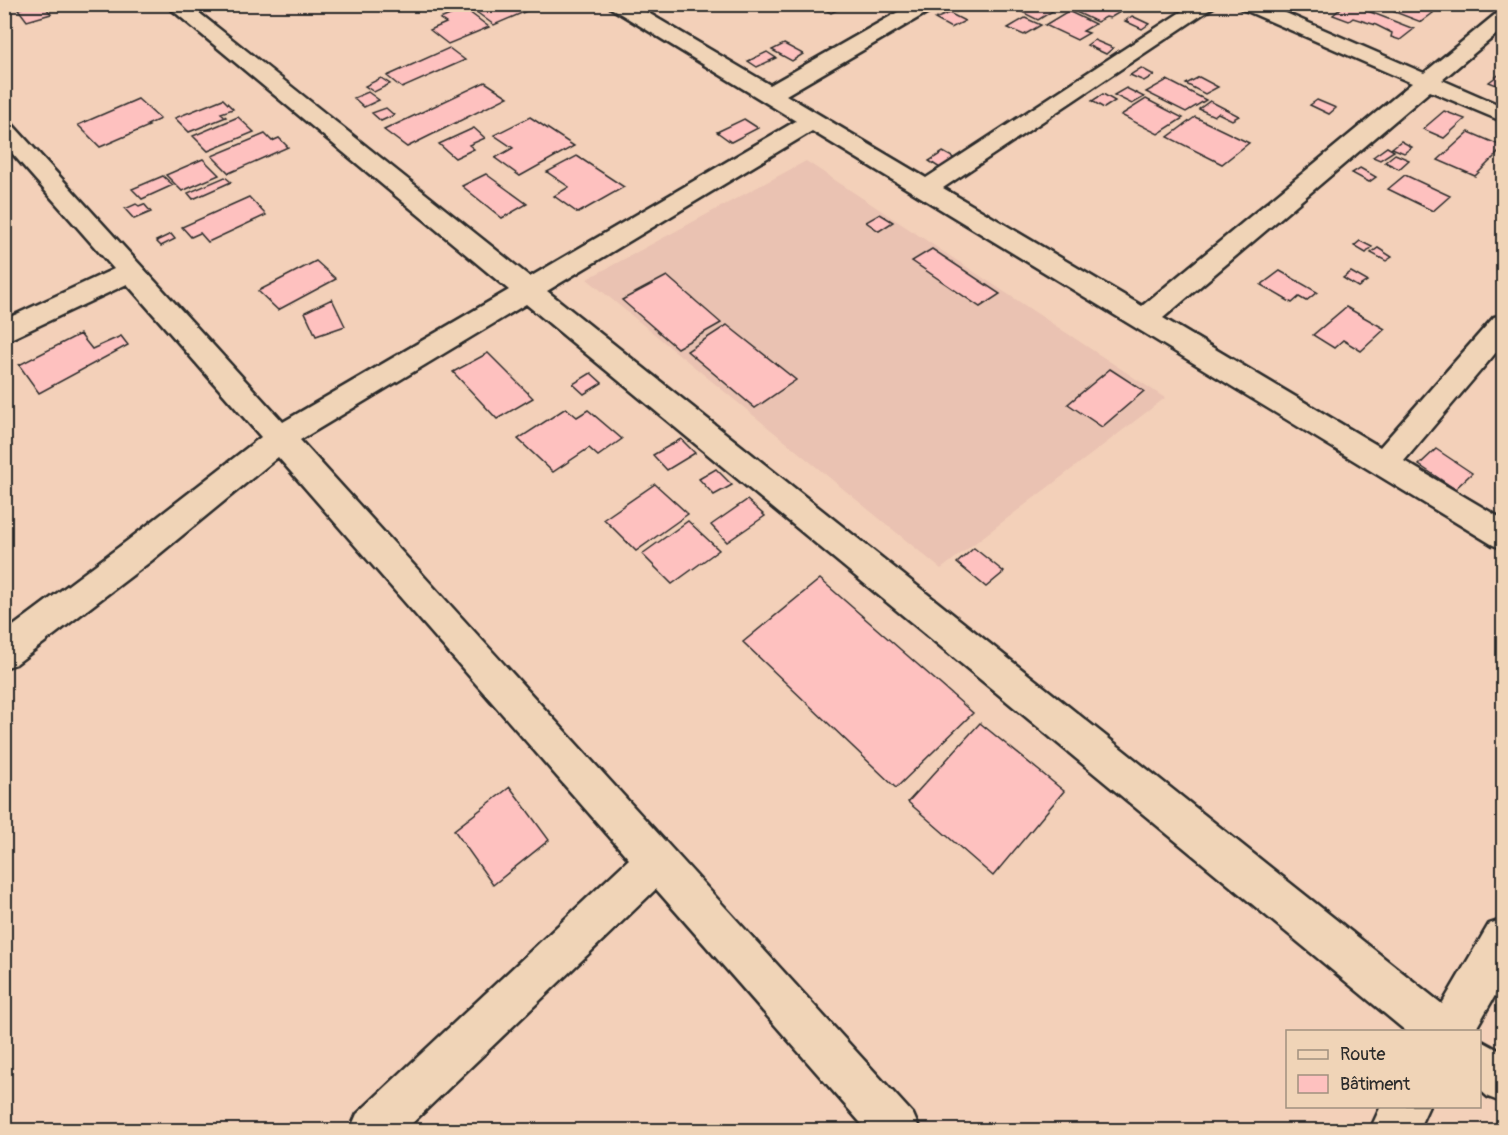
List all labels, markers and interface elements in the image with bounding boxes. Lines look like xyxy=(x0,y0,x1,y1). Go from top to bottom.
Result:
legend xyxy=(1286,1030,1481,1108)
text: Route xyxy=(1340,1043,1385,1066)
text: Bâtiment xyxy=(1340,1073,1411,1096)

